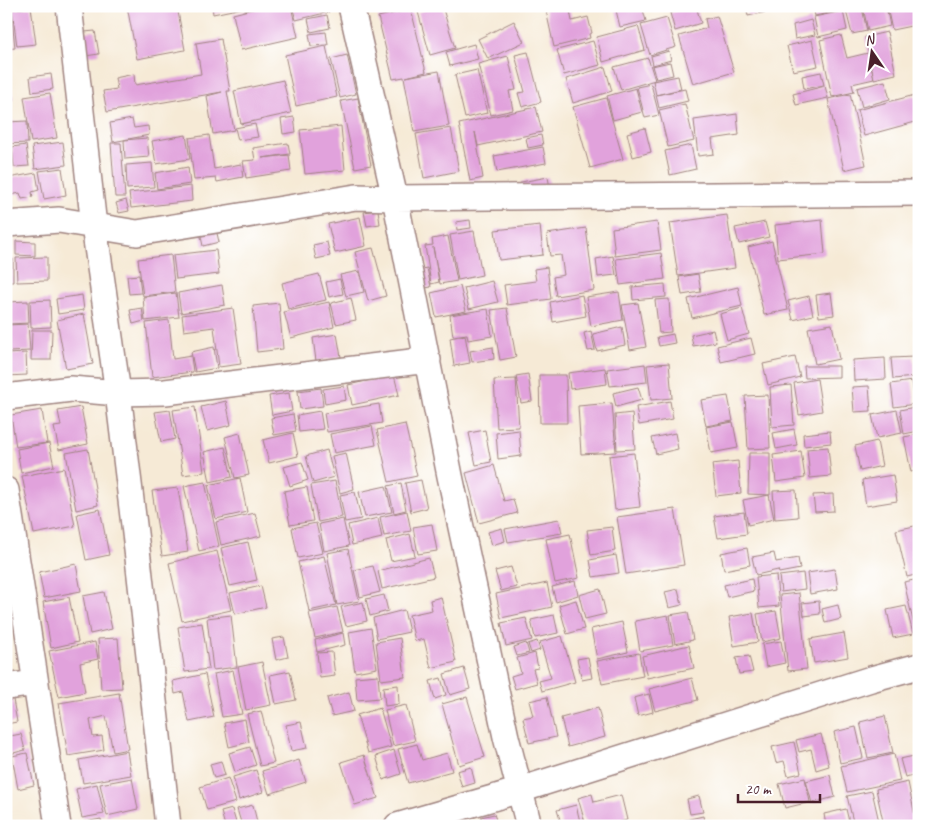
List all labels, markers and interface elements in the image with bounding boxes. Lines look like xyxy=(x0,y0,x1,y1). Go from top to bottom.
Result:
north arrow xyxy=(848,28,898,78)
text: N xyxy=(863,30,878,49)
scale bar xyxy=(738,772,820,804)
text: 20 m xyxy=(745,780,772,799)

